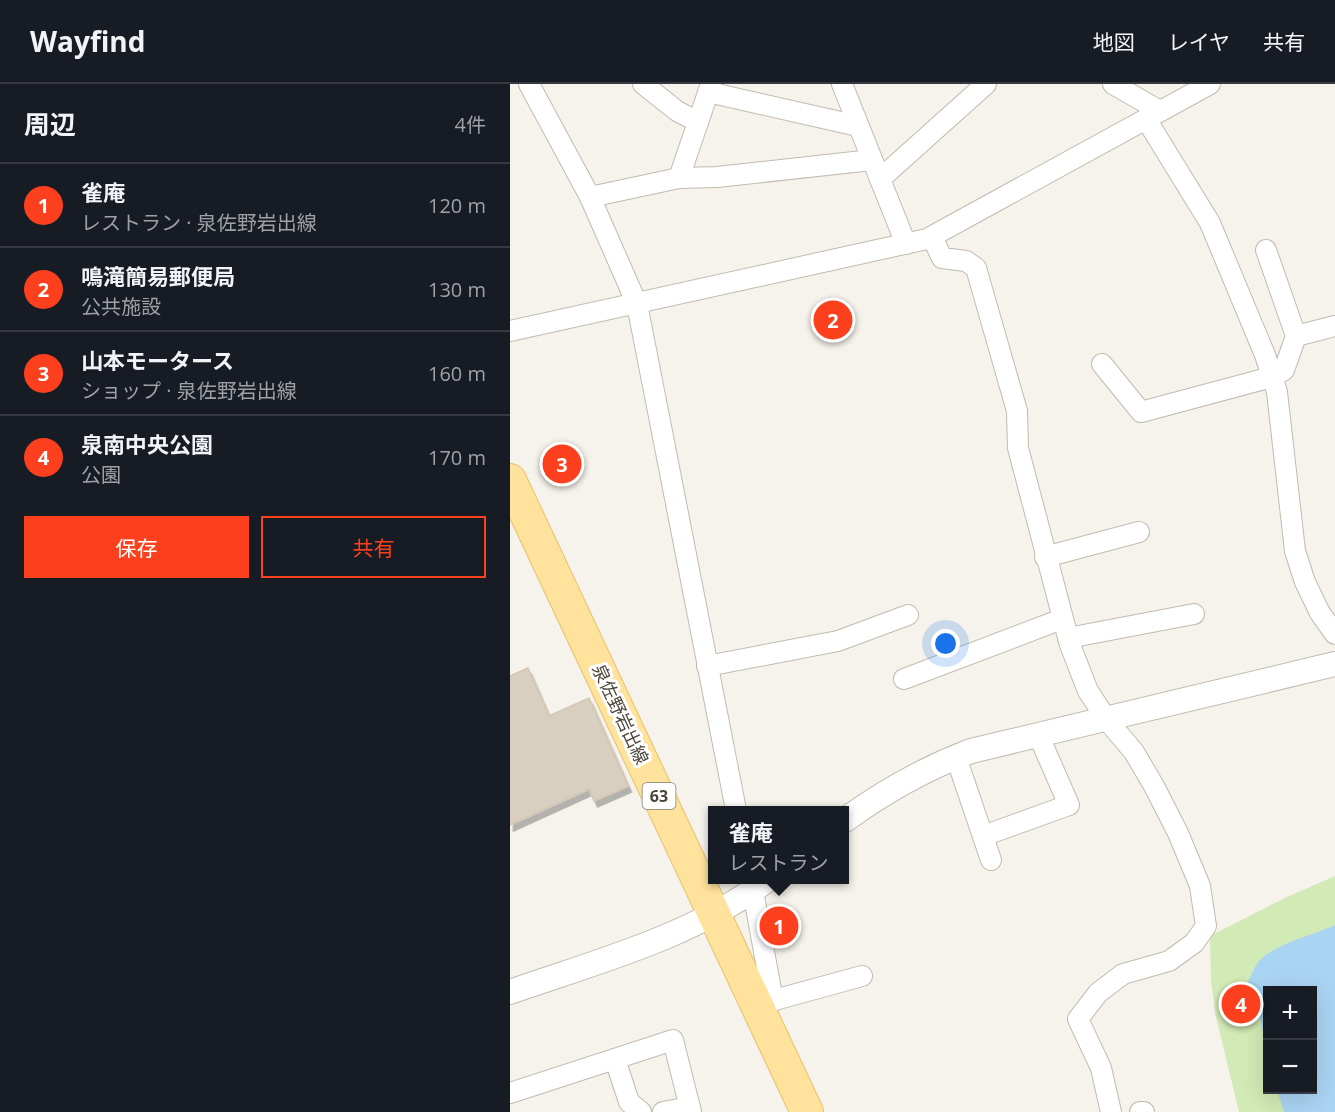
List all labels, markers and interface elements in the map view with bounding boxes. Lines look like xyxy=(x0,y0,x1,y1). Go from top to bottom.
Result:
text: Wayfind xyxy=(30,22,145,60)
text: 地図 xyxy=(1093,28,1135,56)
text: レイヤ xyxy=(1168,28,1230,56)
text: 共有 xyxy=(1263,28,1305,56)
text: 周辺 xyxy=(24,106,76,142)
text: 4件 xyxy=(455,111,486,138)
text: 雀庵 xyxy=(81,177,125,207)
text: 1 xyxy=(38,192,49,219)
text: 120 m xyxy=(428,192,486,219)
text: レストラン · 泉佐野岩出線 xyxy=(81,209,317,236)
text: 鳴滝簡易郵便局 xyxy=(81,261,235,291)
text: 2 xyxy=(38,276,49,303)
text: 130 m xyxy=(428,276,486,303)
text: 公共施設 xyxy=(81,293,161,320)
pin: 2 xyxy=(814,298,852,342)
text: 山本モータース xyxy=(81,345,234,375)
text: 3 xyxy=(38,360,49,387)
text: 160 m xyxy=(428,360,486,387)
text: ショップ · 泉佐野岩出線 xyxy=(81,377,297,404)
text: 泉南中央公園 xyxy=(81,429,213,459)
pin: 3 xyxy=(542,442,582,487)
text: 4 xyxy=(38,444,49,471)
text: 170 m xyxy=(428,444,486,471)
text: 公園 xyxy=(81,461,121,488)
button: 保存 xyxy=(24,516,249,578)
button: 共有 xyxy=(261,516,486,578)
your location xyxy=(931,629,960,658)
street label: 泉佐野岩出線 xyxy=(587,660,655,768)
road number: 63 xyxy=(642,783,676,809)
popup xyxy=(708,806,849,884)
text: 雀庵 xyxy=(729,817,773,847)
text: レストラン xyxy=(729,849,829,876)
pin: 1 xyxy=(760,904,798,948)
pin: 4 xyxy=(1222,982,1260,1026)
map controls xyxy=(1263,986,1317,1094)
button: + xyxy=(1263,986,1317,1040)
button: − xyxy=(1263,1040,1317,1094)

